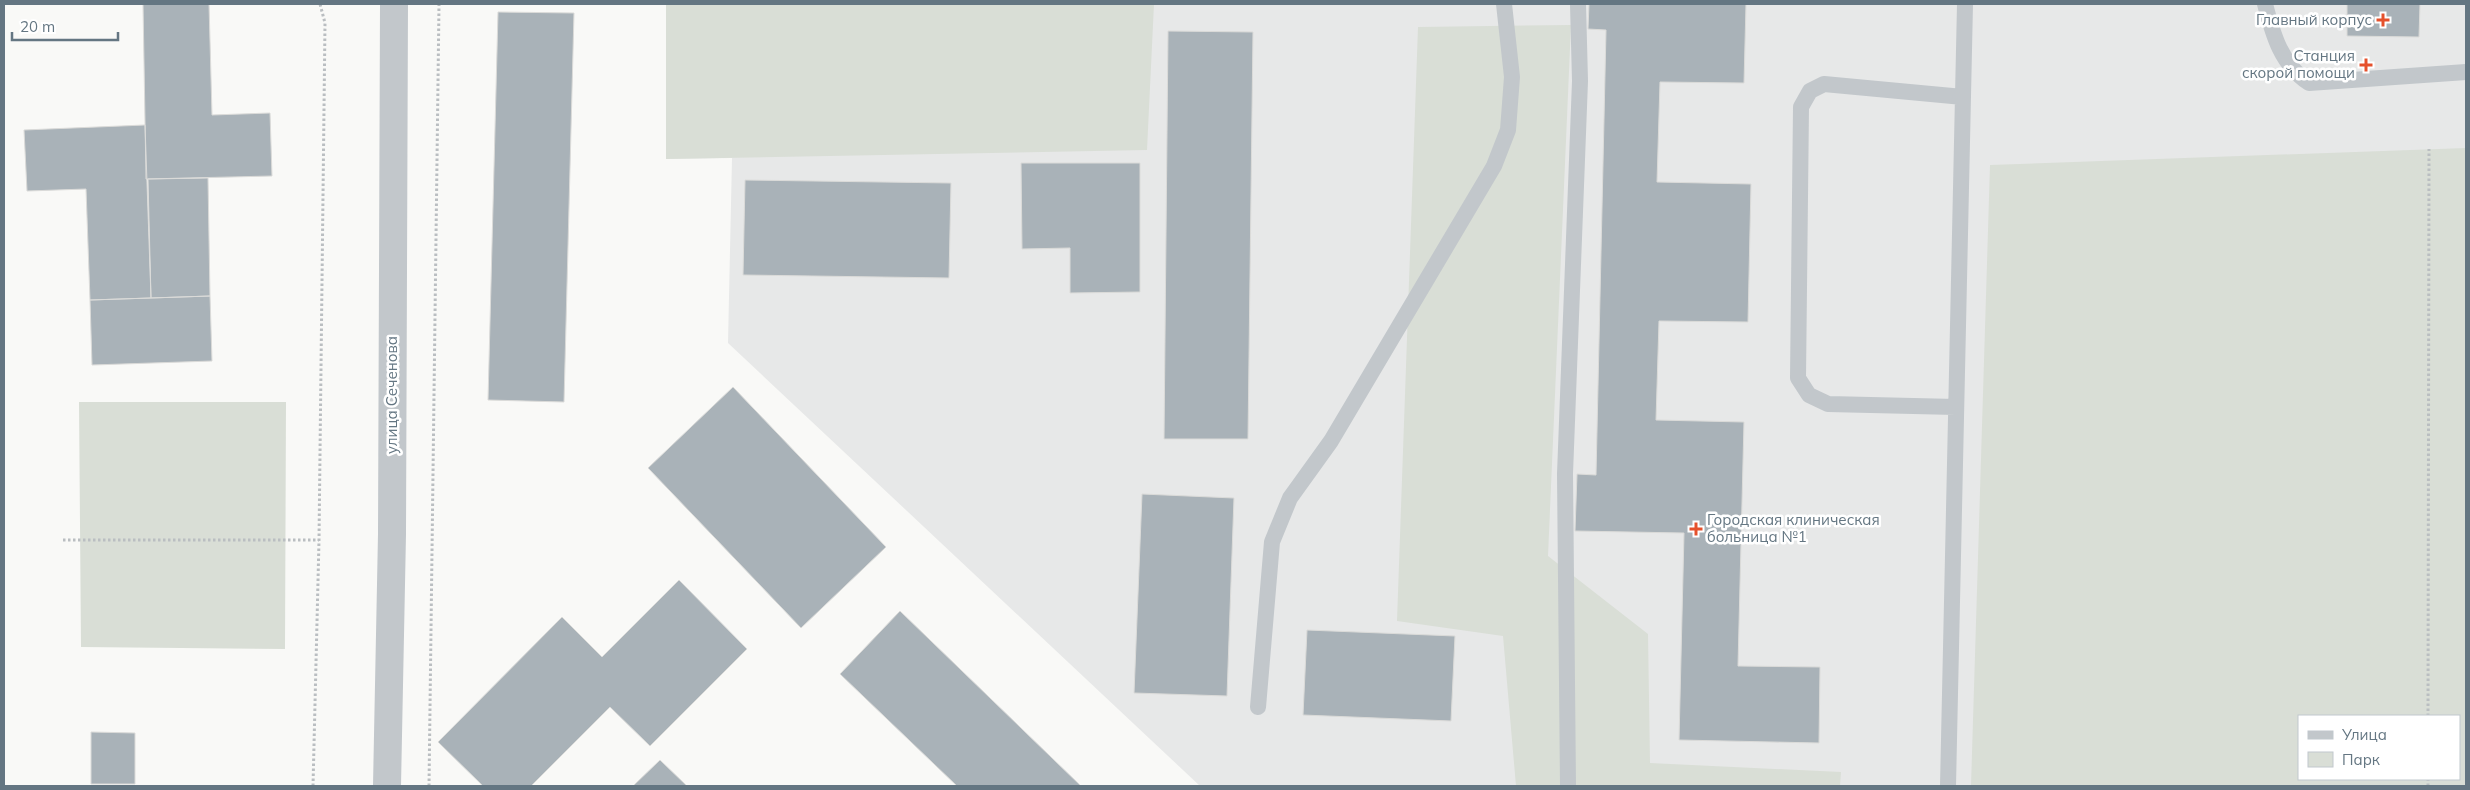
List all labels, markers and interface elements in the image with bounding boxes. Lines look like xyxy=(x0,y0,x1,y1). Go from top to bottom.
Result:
scale bar xyxy=(12,10,119,42)
place label: Главный корпус xyxy=(2256,10,2372,29)
marker: Главный корпус xyxy=(2376,13,2390,27)
text: 20 m xyxy=(20,17,55,36)
place label: Станция скорой помощи xyxy=(2242,46,2355,82)
marker: Станция скорой помощи xyxy=(2359,58,2373,72)
street label: улица Сеченова xyxy=(382,336,401,454)
place label: Городская клиническая больница №1 xyxy=(1707,510,1880,546)
marker: Городская клиническая больница №1 xyxy=(1689,522,1703,536)
legend xyxy=(2298,715,2460,780)
text: Улица xyxy=(2341,725,2387,744)
text: Парк xyxy=(2342,750,2381,769)

